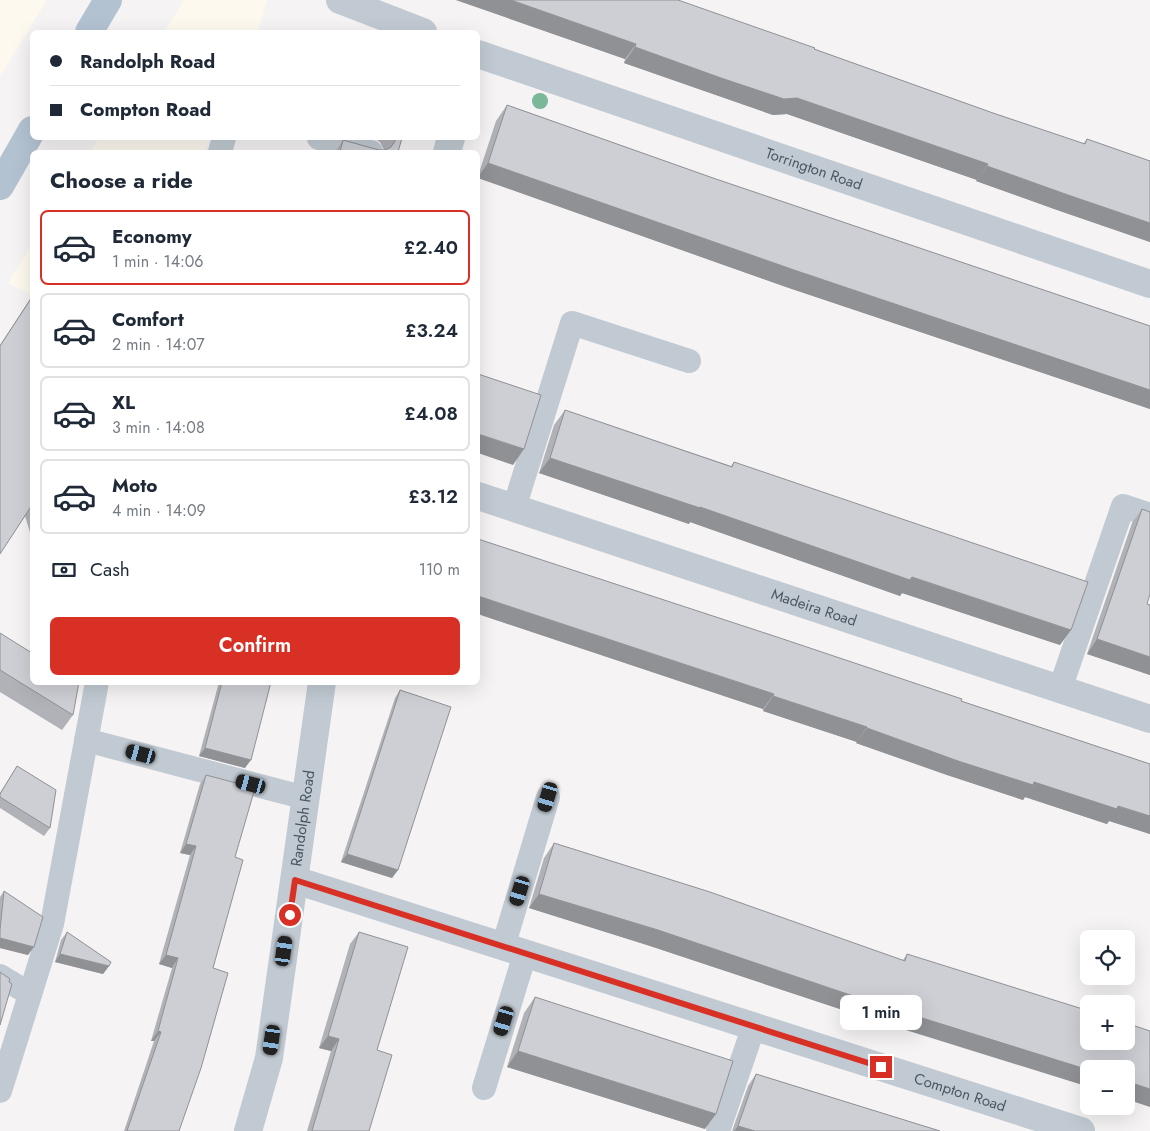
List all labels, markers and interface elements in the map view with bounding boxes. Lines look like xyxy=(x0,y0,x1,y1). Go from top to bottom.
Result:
text: Randolph Road xyxy=(80,48,215,75)
text: Compton Road xyxy=(80,96,211,123)
street label: Torrington Road xyxy=(763,142,865,196)
text: Choose a ride xyxy=(50,164,193,196)
text: Economy xyxy=(112,223,192,250)
icon: car xyxy=(52,225,97,270)
text: £2.40 xyxy=(404,234,458,261)
text: 1 min · 14:06 xyxy=(112,250,204,273)
text: Comfort xyxy=(112,306,184,333)
icon: car xyxy=(52,308,97,353)
text: £3.24 xyxy=(405,317,458,344)
text: 2 min · 14:07 xyxy=(112,333,205,356)
text: XL xyxy=(112,389,135,416)
icon: car xyxy=(52,391,97,436)
text: £4.08 xyxy=(404,400,458,427)
text: 3 min · 14:08 xyxy=(112,416,205,439)
text: Moto xyxy=(112,472,157,499)
icon: car xyxy=(52,474,97,519)
text: £3.12 xyxy=(408,483,458,510)
text: 4 min · 14:09 xyxy=(112,499,206,522)
icon: cash xyxy=(50,556,78,584)
text: Cash xyxy=(90,556,130,583)
text: 110 m xyxy=(419,558,460,581)
street label: Madeira Road xyxy=(768,583,860,632)
button: Confirm xyxy=(50,617,460,675)
car xyxy=(124,743,157,765)
street label: Randolph Road xyxy=(285,769,320,868)
car xyxy=(234,773,267,795)
car xyxy=(536,780,559,814)
car xyxy=(508,874,531,908)
route start xyxy=(279,904,301,926)
map controls xyxy=(1080,930,1135,1115)
button: locate xyxy=(1080,930,1135,985)
car xyxy=(274,935,293,967)
callout: 1 min xyxy=(840,994,922,1030)
button: + xyxy=(1080,995,1135,1050)
text: 1 min xyxy=(862,1001,900,1024)
car xyxy=(492,1004,515,1038)
car xyxy=(262,1024,281,1056)
route end xyxy=(870,1056,892,1078)
button: − xyxy=(1080,1060,1135,1115)
street label: Compton Road xyxy=(911,1067,1009,1117)

